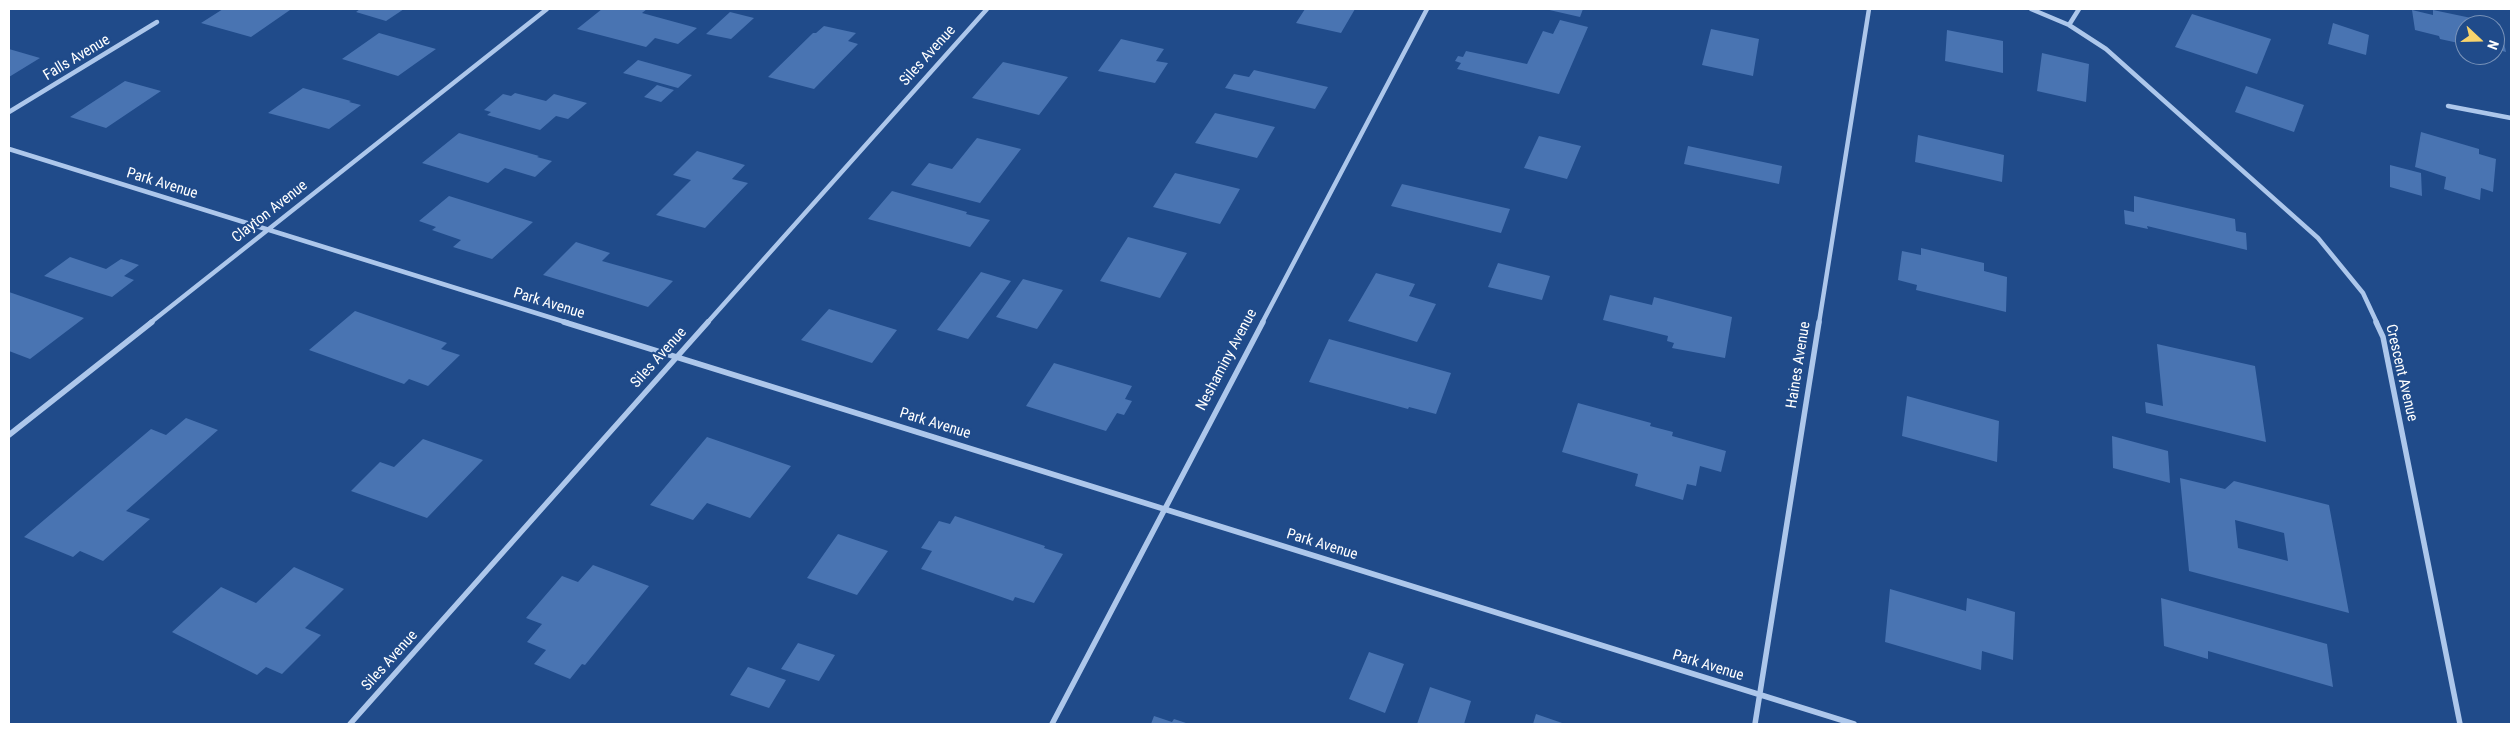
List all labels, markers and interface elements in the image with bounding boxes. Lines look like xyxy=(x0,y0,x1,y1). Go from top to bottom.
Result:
north arrow xyxy=(2455,15,2505,65)
street label: Siles Avenue xyxy=(896,22,960,90)
street label: Falls Avenue xyxy=(40,31,114,85)
text: N xyxy=(2484,38,2502,52)
street label: Park Avenue xyxy=(124,165,200,203)
street label: Clayton Avenue xyxy=(229,177,311,247)
street label: Park Avenue xyxy=(511,285,587,323)
street label: Neshaminy Avenue xyxy=(1193,306,1261,414)
street label: Haines Avenue xyxy=(1783,320,1815,410)
street label: Crescent Avenue xyxy=(2381,323,2421,423)
street label: Siles Avenue xyxy=(627,324,691,392)
street label: Park Avenue xyxy=(897,405,973,443)
street label: Park Avenue xyxy=(1284,526,1360,564)
street label: Siles Avenue xyxy=(358,627,422,695)
street label: Park Avenue xyxy=(1670,647,1746,685)

